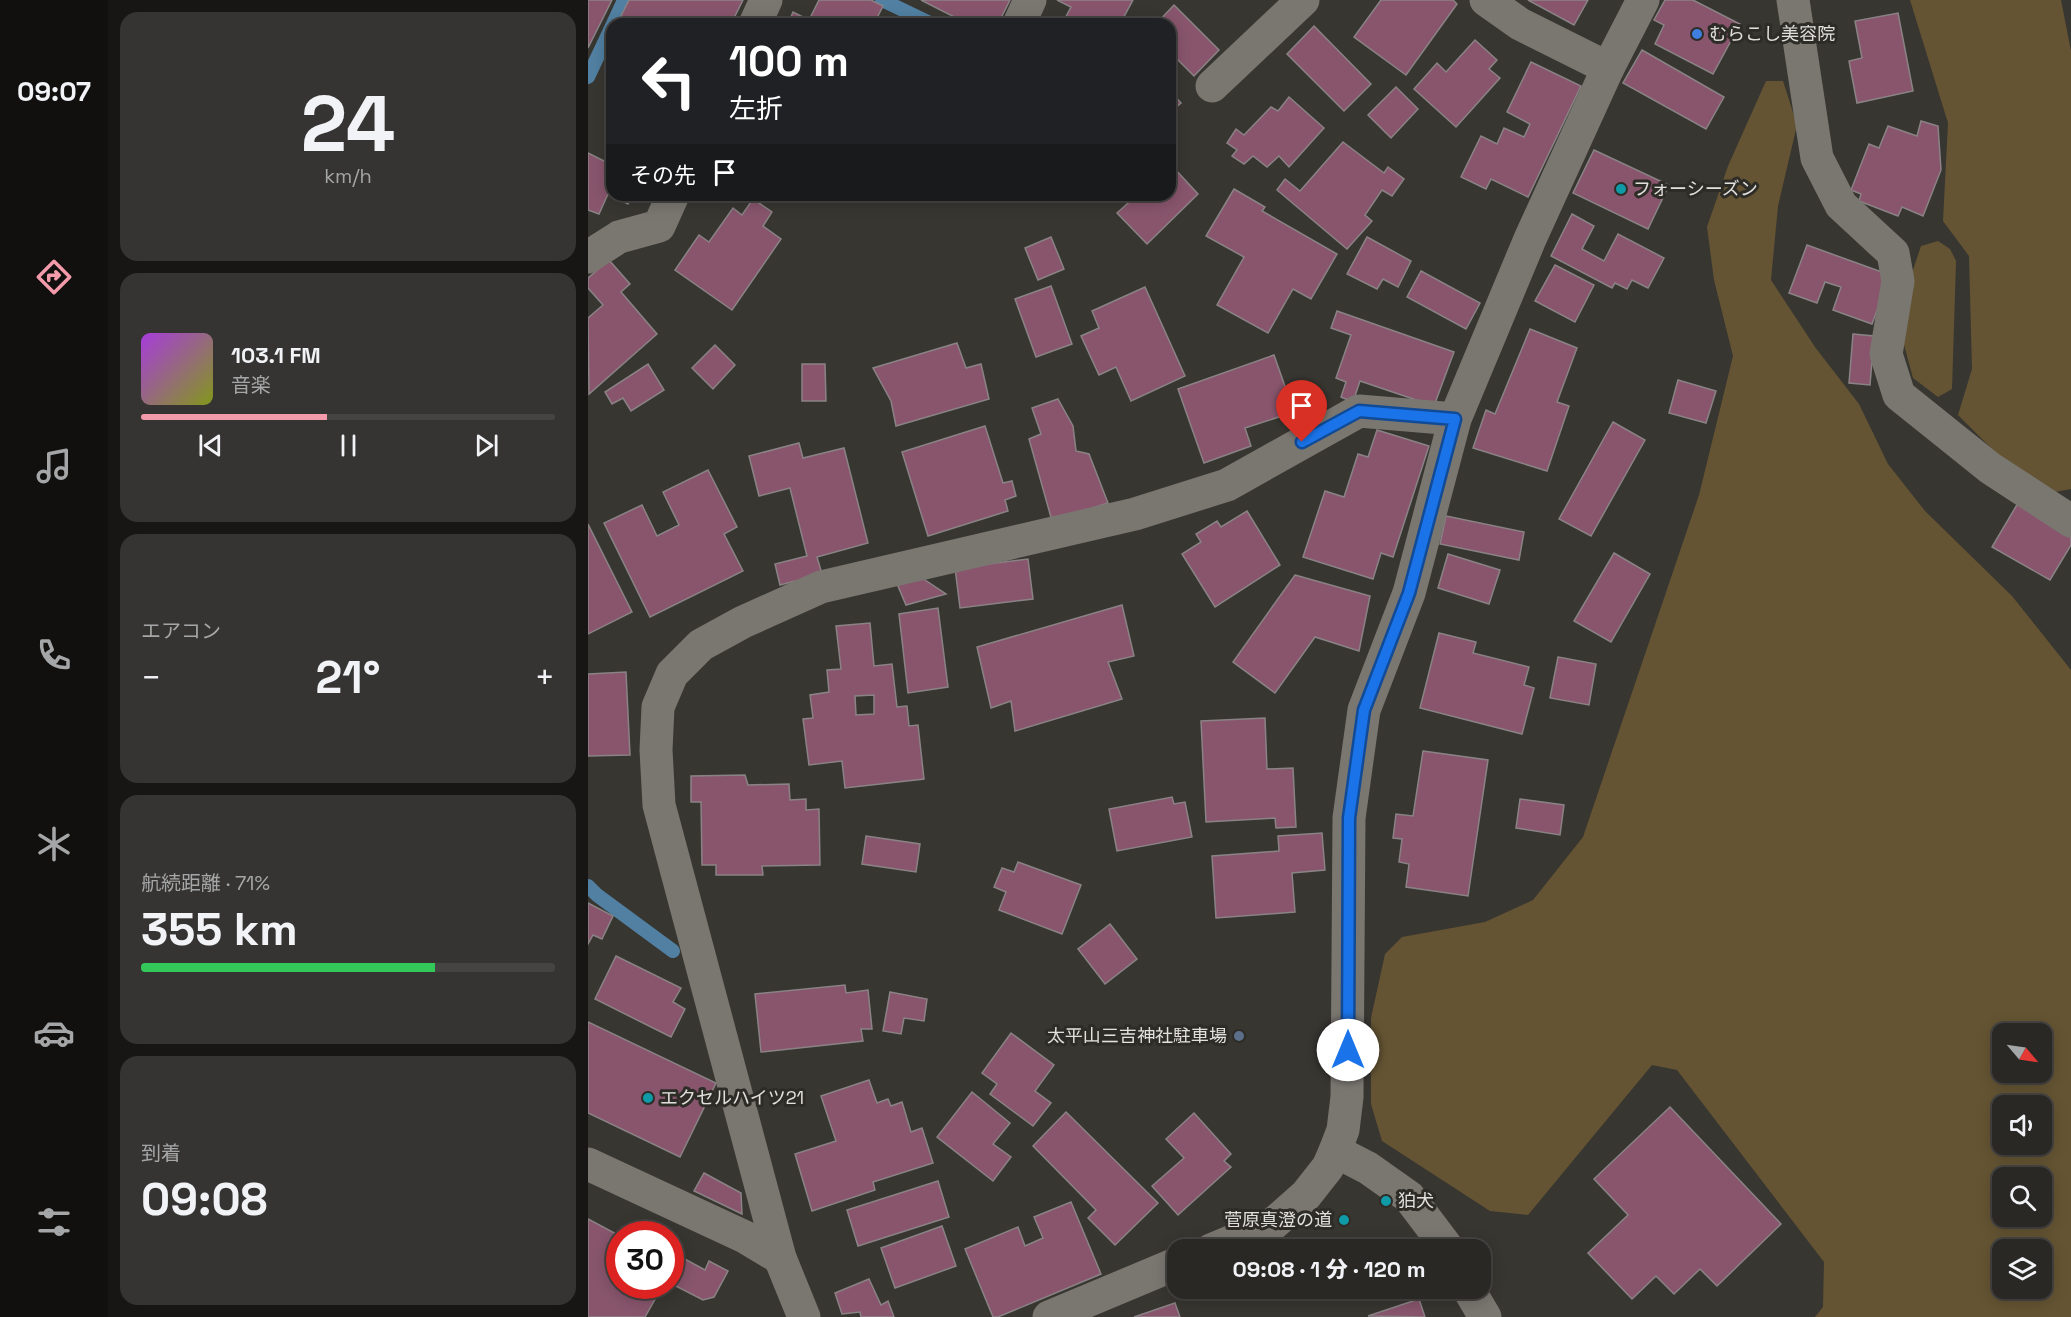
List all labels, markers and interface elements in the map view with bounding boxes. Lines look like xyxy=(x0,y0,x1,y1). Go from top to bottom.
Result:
place label: むらこし美容院 xyxy=(1709,22,1835,45)
marker: むらこし美容院 xyxy=(1690,27,1704,41)
text: 100 m xyxy=(729,35,849,88)
icon: left xyxy=(630,42,708,120)
text: 09:07 xyxy=(17,74,91,109)
text: 24 xyxy=(301,74,395,174)
text: 左折 xyxy=(729,91,783,126)
icon: arrive xyxy=(708,156,741,189)
text: その先 xyxy=(630,161,696,189)
text: km/h xyxy=(324,163,372,189)
place label: フォーシーズン xyxy=(1633,177,1758,200)
marker: フォーシーズン xyxy=(1614,182,1628,196)
icon: directions xyxy=(33,256,75,298)
text: 103.1 FM xyxy=(231,341,321,369)
text: 音楽 xyxy=(231,372,271,398)
pin xyxy=(1276,380,1327,442)
icon: arrive xyxy=(1285,389,1318,422)
icon: previous xyxy=(194,429,227,462)
icon: pause xyxy=(332,429,365,462)
icon: next xyxy=(470,429,503,462)
icon: music xyxy=(33,445,75,487)
text: エアコン xyxy=(141,618,221,644)
icon: phone xyxy=(33,634,75,676)
text: 21° xyxy=(316,649,380,706)
text: − xyxy=(141,657,161,699)
text: + xyxy=(535,657,555,699)
icon: climate xyxy=(33,823,75,865)
text: 航続距離 · 71% xyxy=(141,870,270,896)
text: 355 km xyxy=(141,901,298,958)
icon: car xyxy=(33,1012,75,1054)
position arrow xyxy=(1316,1018,1380,1082)
north arrow xyxy=(1992,1023,2052,1083)
map controls xyxy=(1992,1023,2052,1299)
place label: 太平山三吉神社駐車場 xyxy=(1047,1024,1227,1047)
marker: 太平山三吉神社駐車場 xyxy=(1232,1029,1246,1043)
place label: エクセルハイツ21 xyxy=(660,1086,804,1109)
marker: エクセルハイツ21 xyxy=(641,1091,655,1105)
button: sound xyxy=(1992,1095,2052,1155)
text: 到着 xyxy=(141,1140,181,1166)
button: search xyxy=(1992,1167,2052,1227)
text: 09:08 xyxy=(141,1171,268,1228)
place label: 狛犬 xyxy=(1398,1189,1434,1212)
marker: 狛犬 xyxy=(1379,1194,1393,1208)
icon: filters xyxy=(33,1201,75,1243)
place label: 菅原真澄の道 xyxy=(1224,1208,1332,1231)
marker: 菅原真澄の道 xyxy=(1337,1213,1351,1227)
speed limit sign: 30 xyxy=(606,1221,684,1299)
button: layers xyxy=(1992,1239,2052,1299)
text: 09:08 · 1 分 · 120 m xyxy=(1233,1255,1426,1283)

